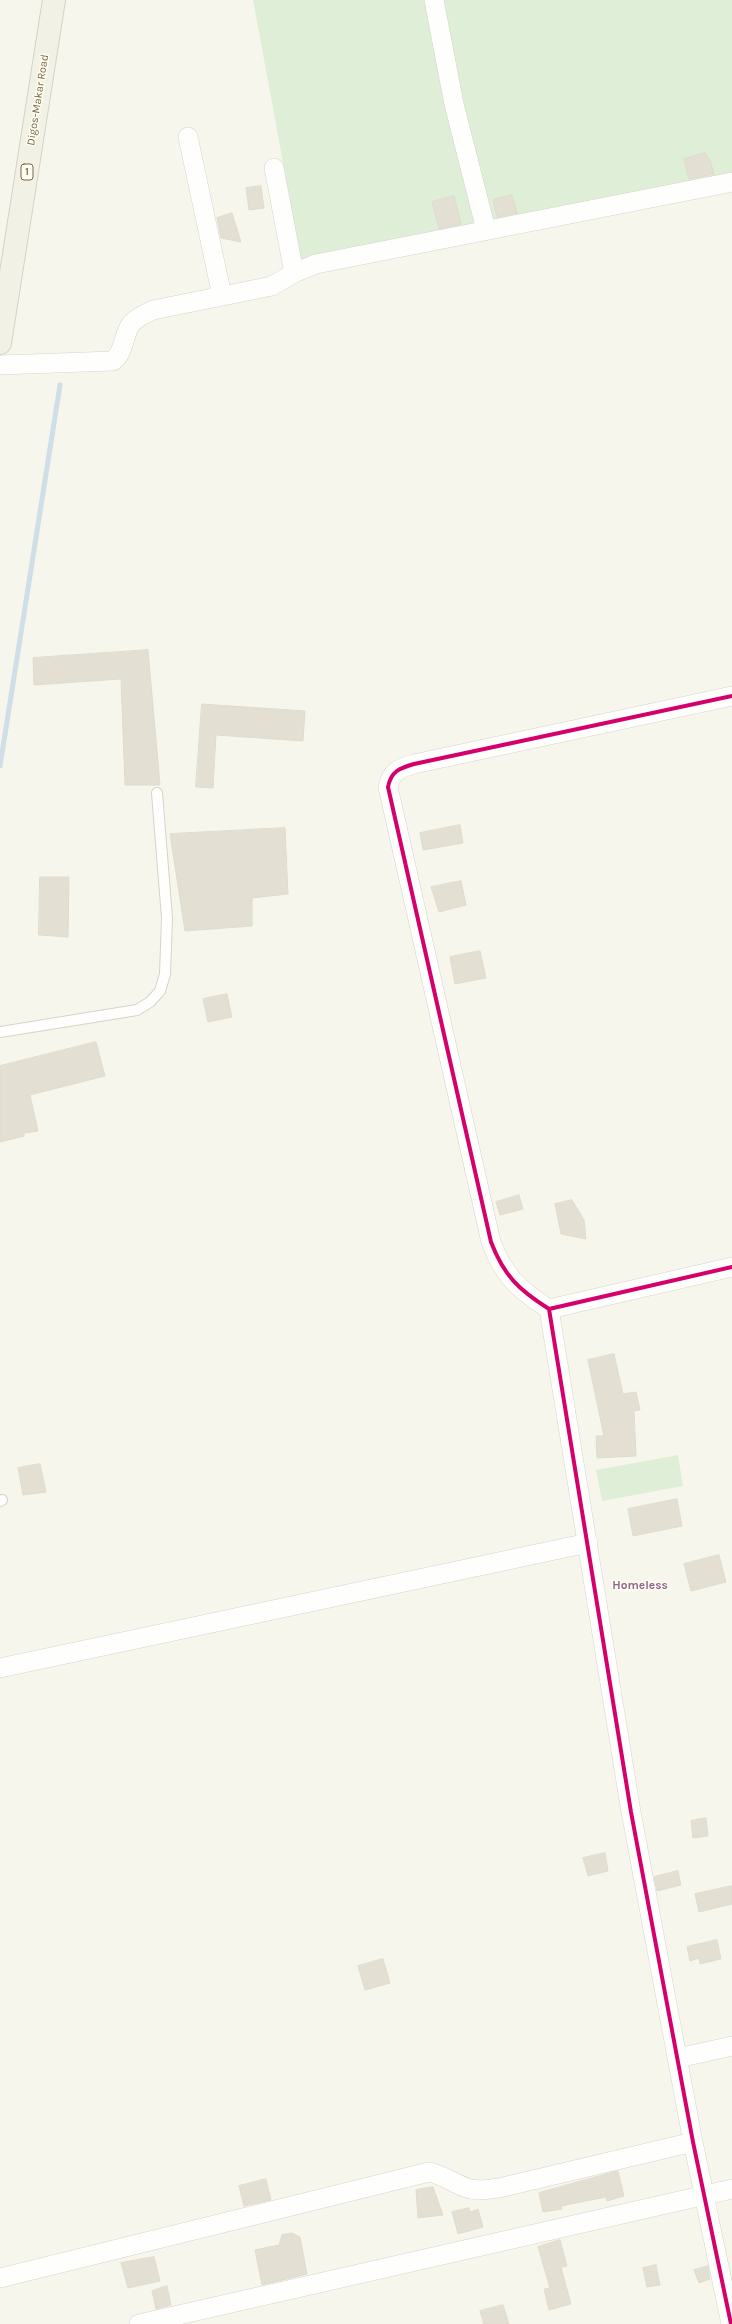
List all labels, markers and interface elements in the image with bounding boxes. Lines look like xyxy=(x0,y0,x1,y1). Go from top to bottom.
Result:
street label: Digos-Makar Road xyxy=(24,54,52,146)
road number: 1 xyxy=(21,164,33,180)
district label: Homeless xyxy=(612,1579,668,1593)

